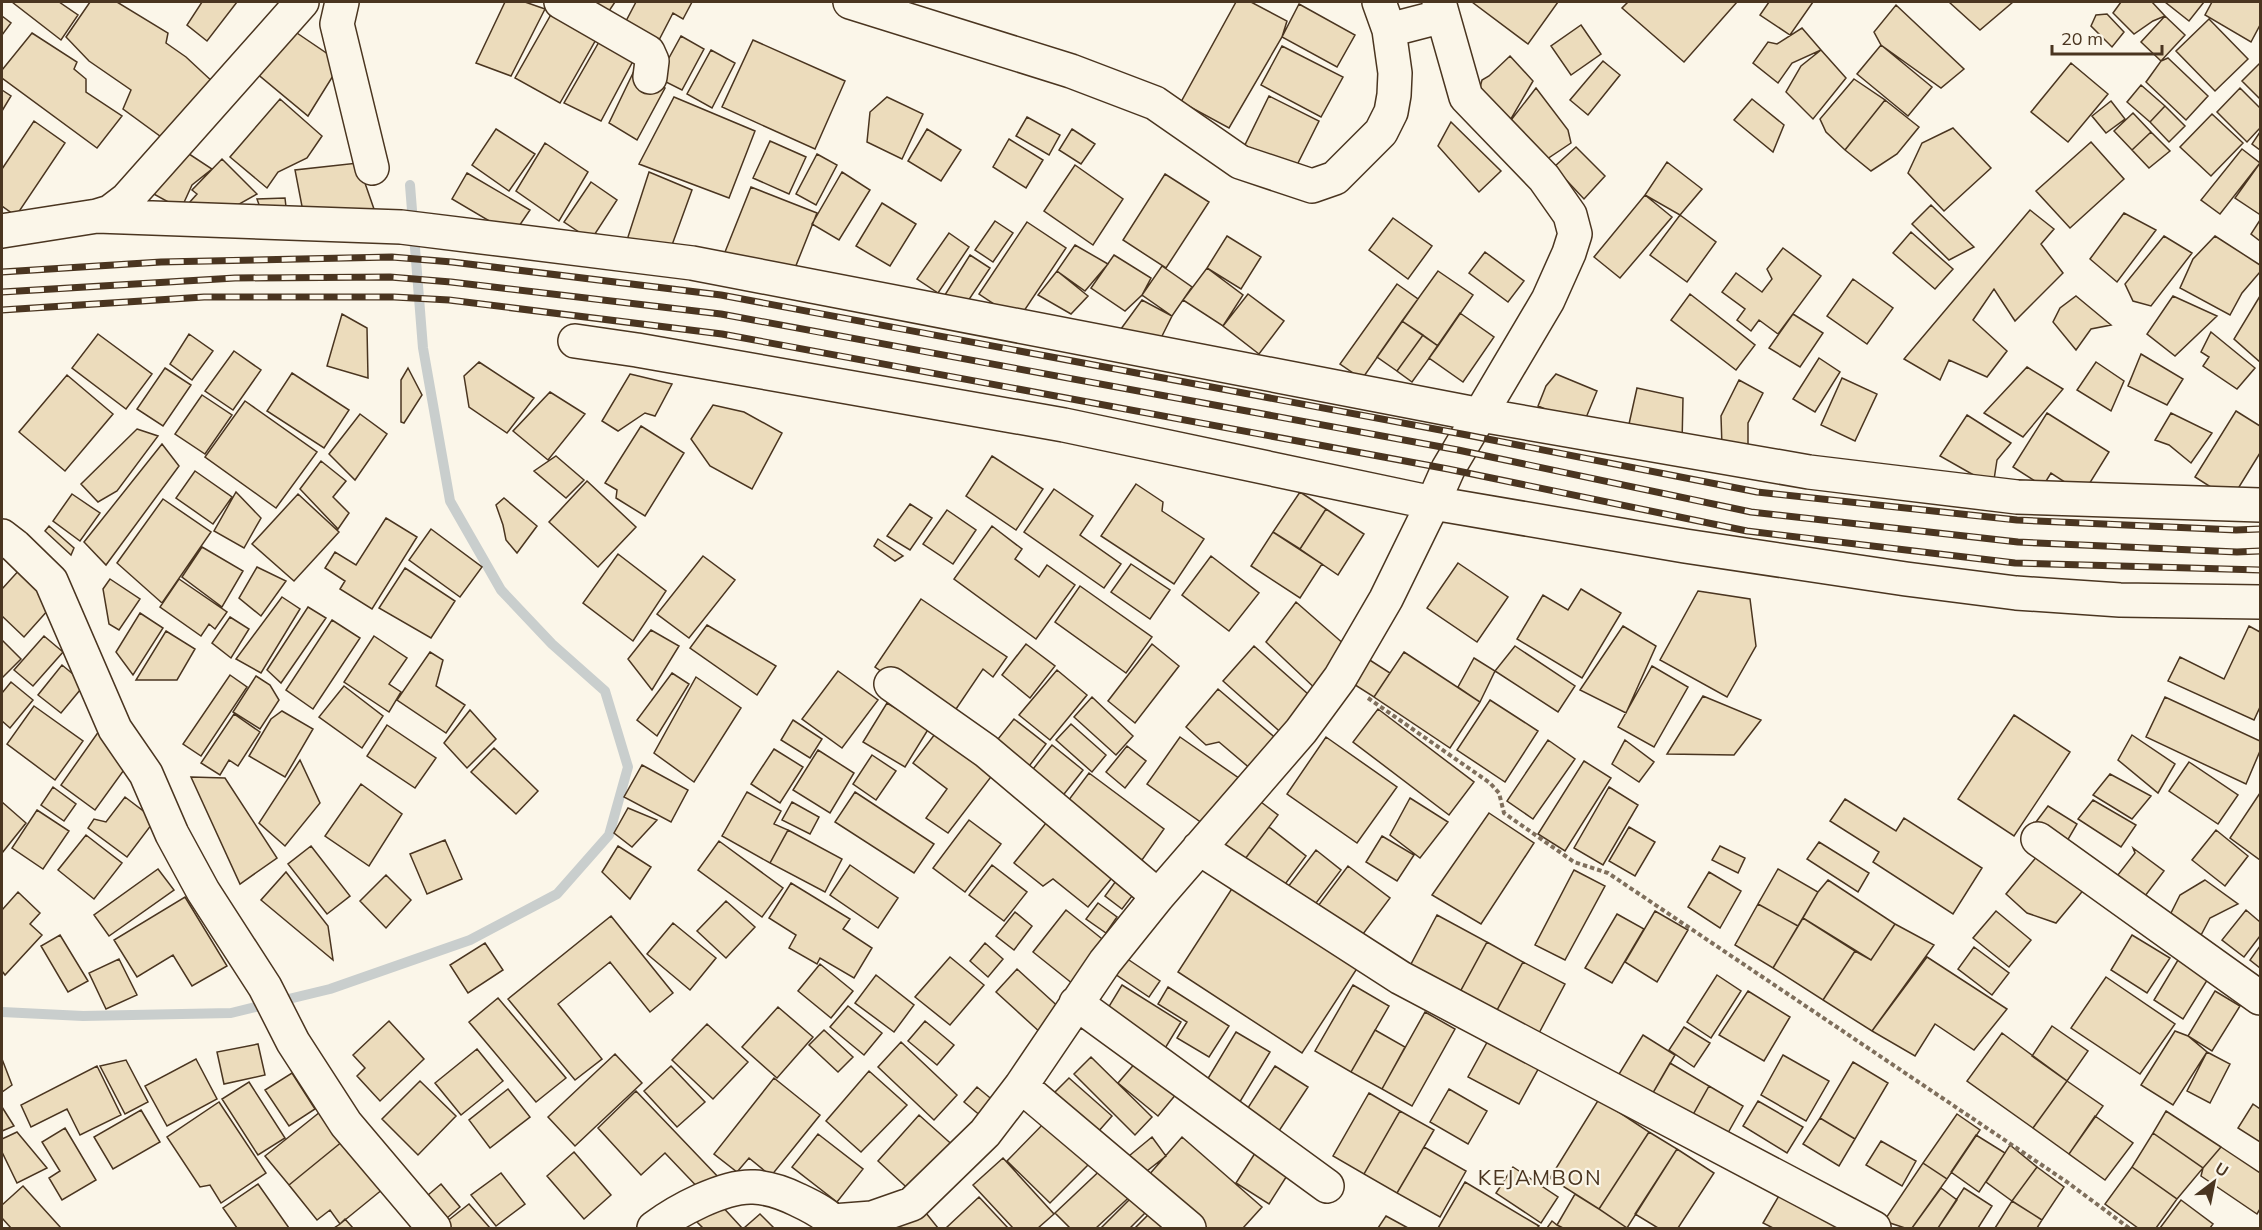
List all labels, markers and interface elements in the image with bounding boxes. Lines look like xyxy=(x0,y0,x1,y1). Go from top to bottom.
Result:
scale bar xyxy=(2052,18,2162,56)
text: 20 m xyxy=(2061,27,2103,50)
north arrow xyxy=(2184,1152,2244,1212)
text: U xyxy=(2212,1158,2232,1181)
district label: KEJAMBON xyxy=(1478,1164,1602,1190)

